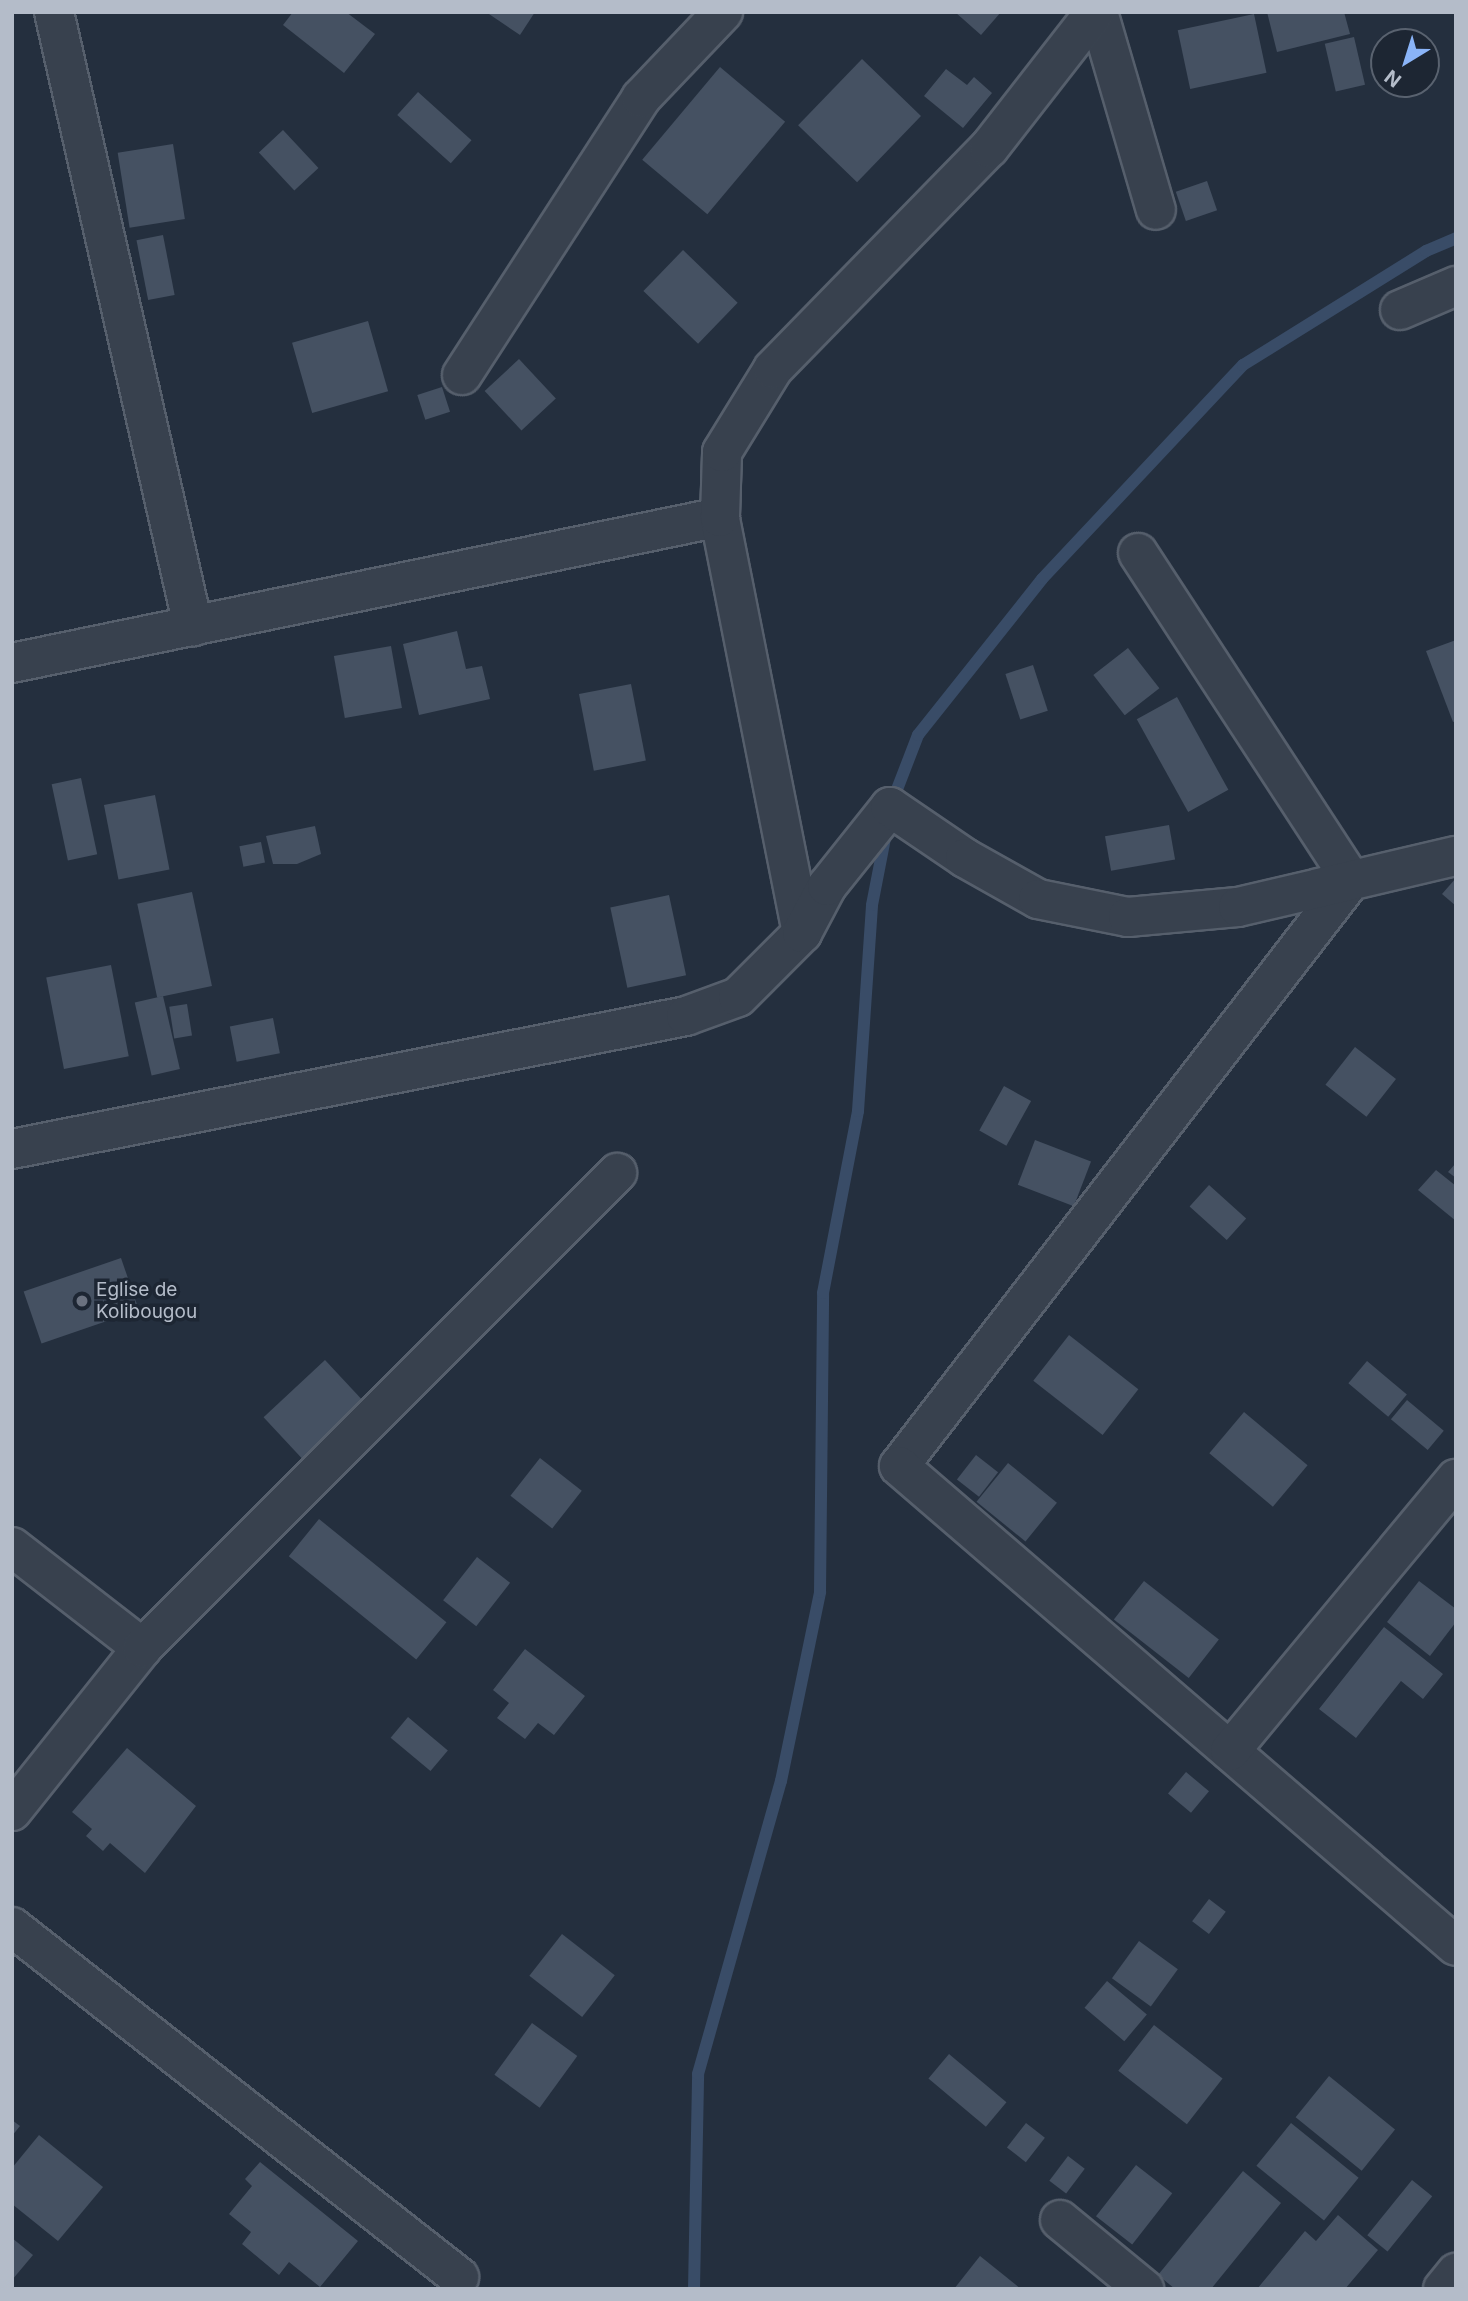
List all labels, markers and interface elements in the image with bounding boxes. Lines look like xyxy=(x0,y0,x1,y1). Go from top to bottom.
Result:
north arrow xyxy=(1370,28,1440,98)
text: N xyxy=(1380,65,1406,92)
place label: Eglise de Kolibougou xyxy=(96,1279,197,1323)
marker: Eglise de Kolibougou xyxy=(74,1293,90,1309)

